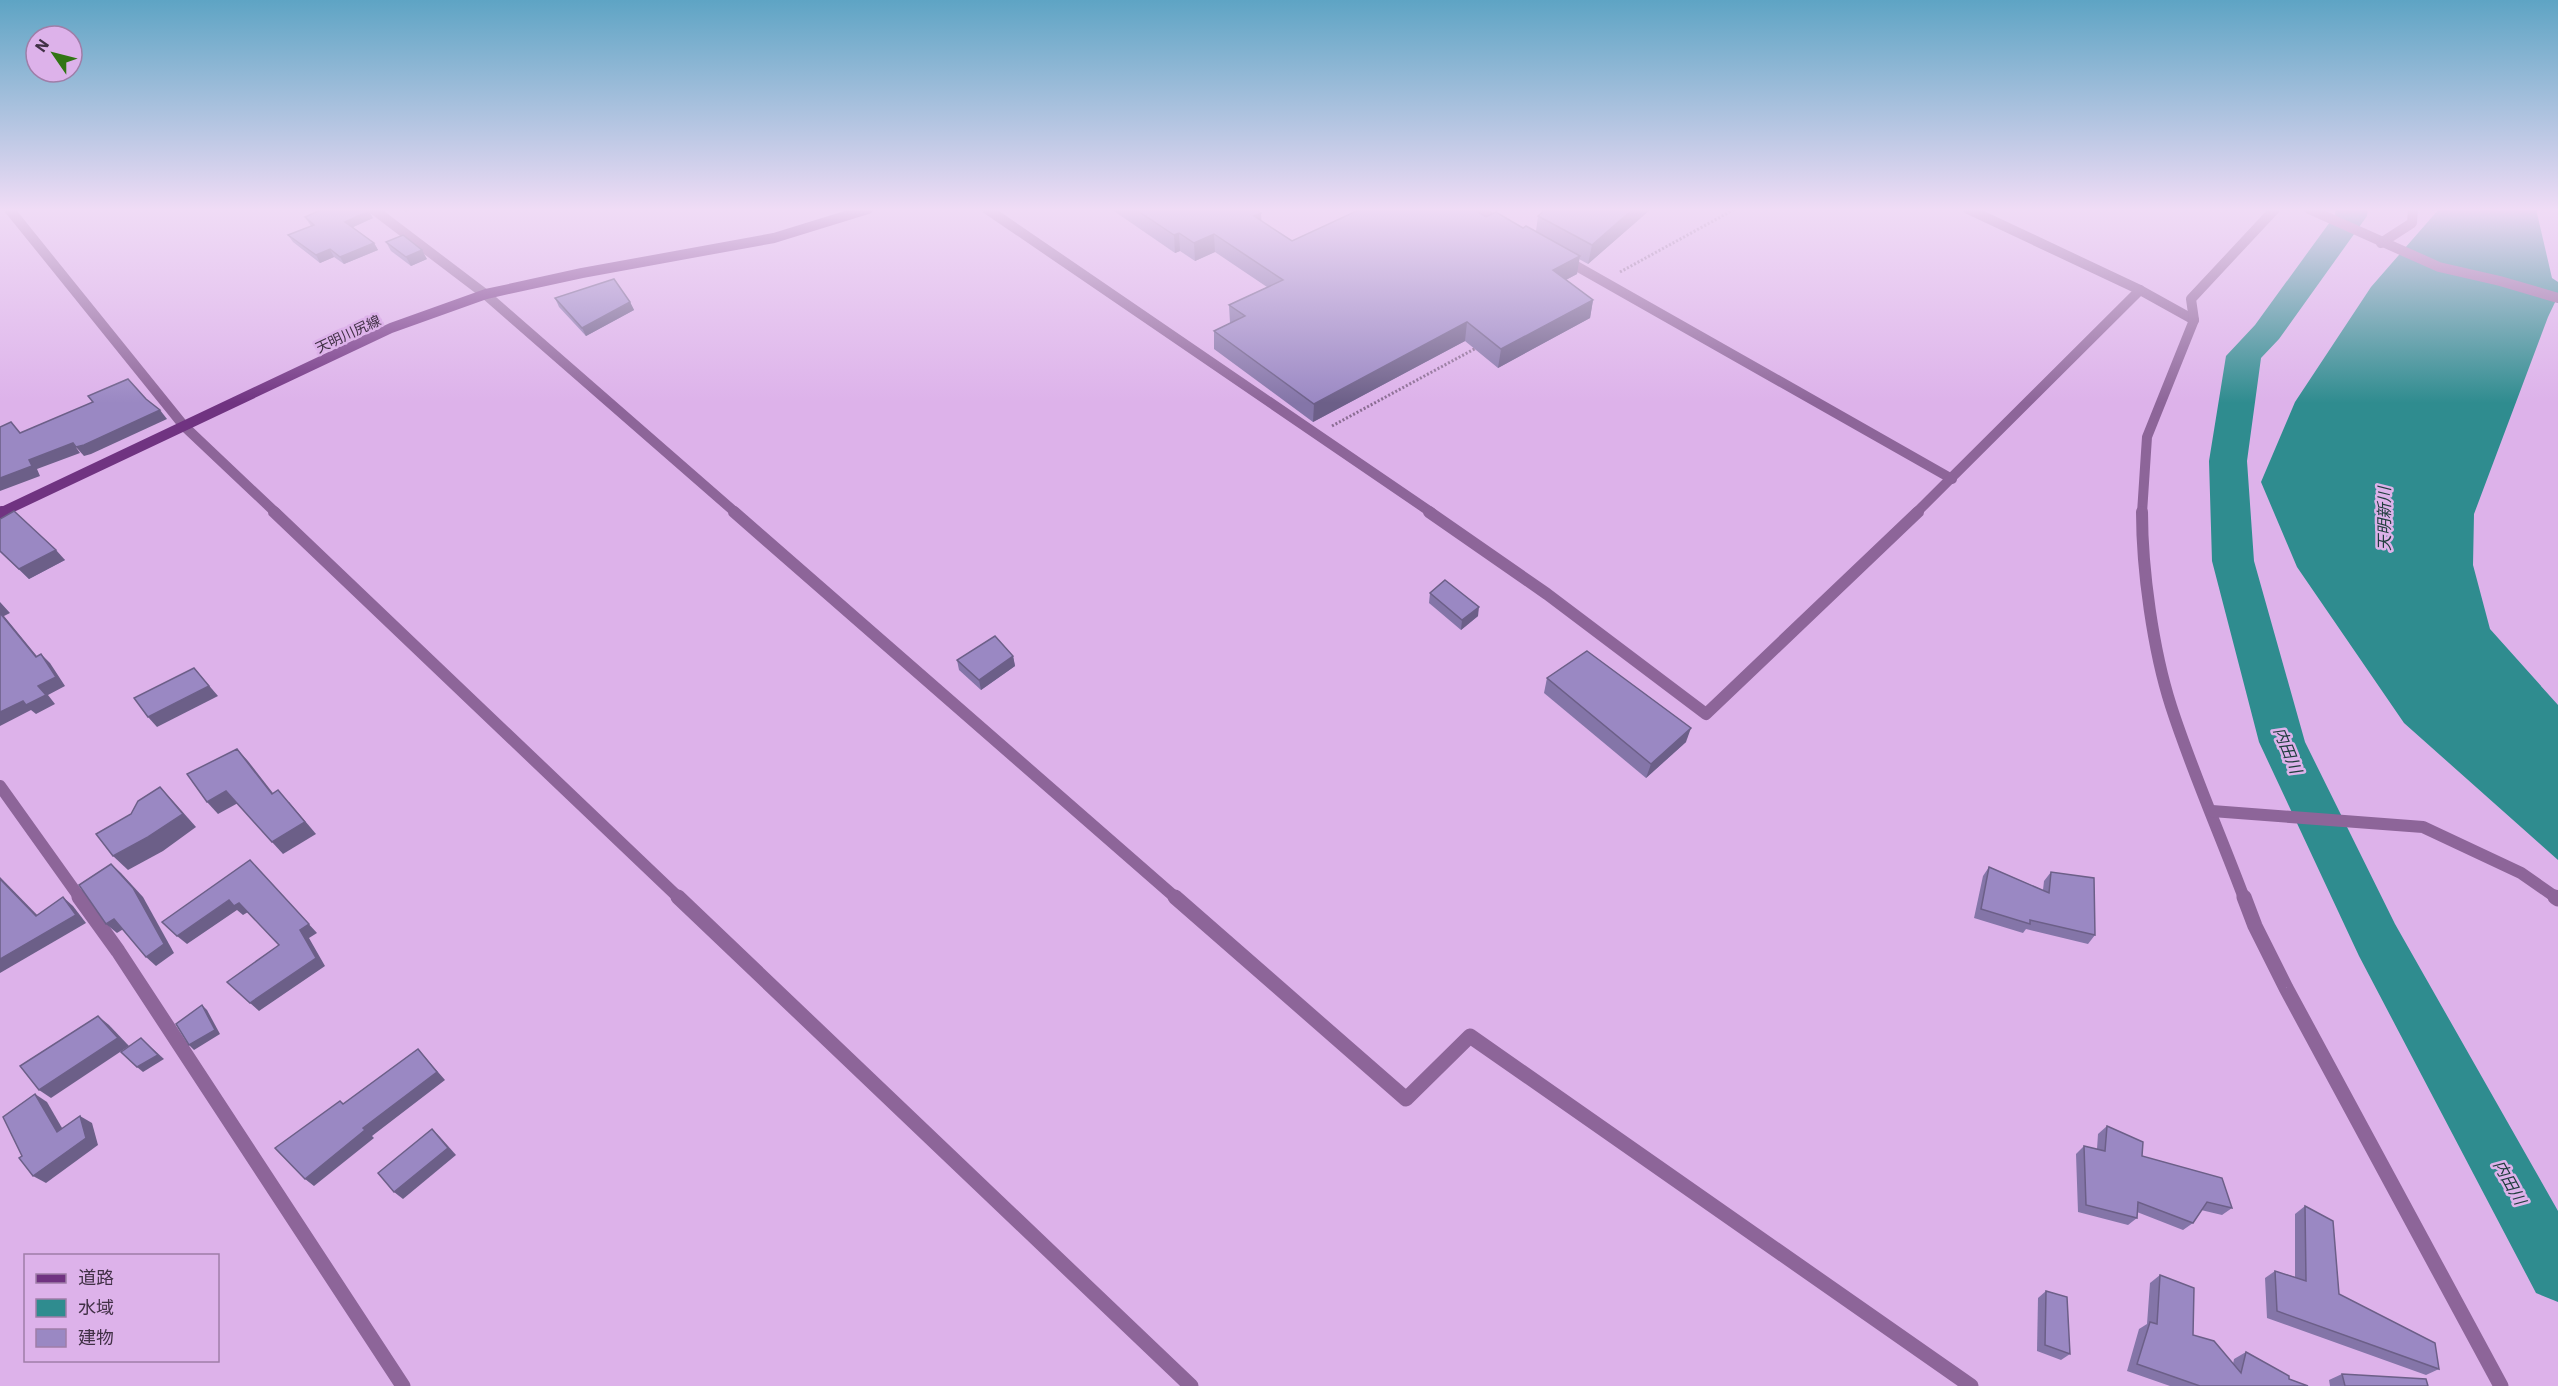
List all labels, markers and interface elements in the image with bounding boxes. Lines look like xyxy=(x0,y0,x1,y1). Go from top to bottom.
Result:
north arrow xyxy=(24,24,84,84)
text: N xyxy=(30,35,53,56)
street label: 天明川尻線 xyxy=(312,311,384,357)
water label: 天明新川 xyxy=(2374,485,2394,551)
water label: 内田川 xyxy=(2270,724,2307,778)
water label: 内田川 xyxy=(2490,1156,2531,1210)
legend xyxy=(24,1254,219,1362)
text: 道路 xyxy=(78,1266,114,1289)
text: 水域 xyxy=(78,1296,114,1319)
text: 建物 xyxy=(78,1326,114,1349)

